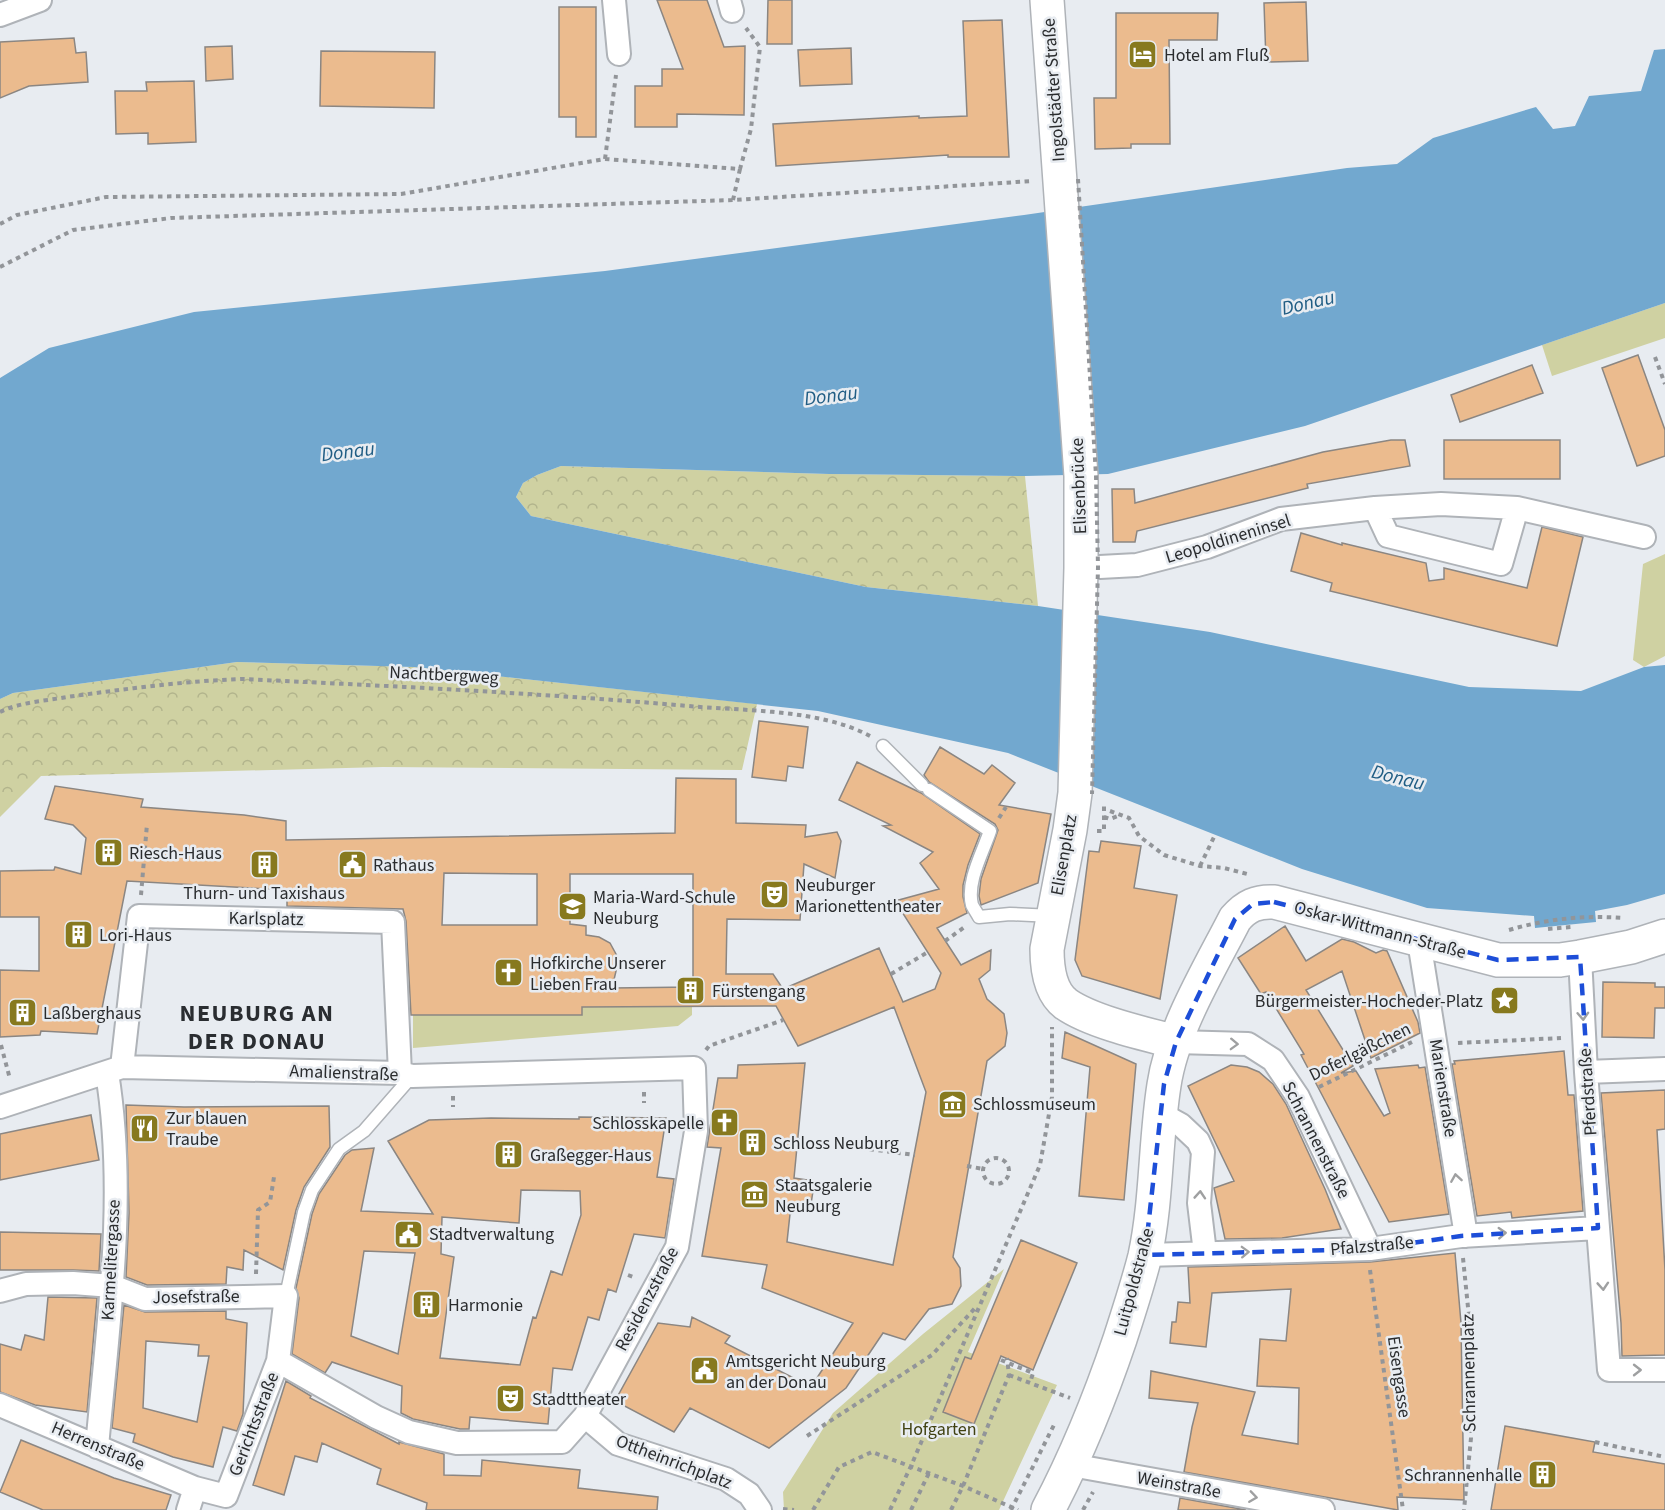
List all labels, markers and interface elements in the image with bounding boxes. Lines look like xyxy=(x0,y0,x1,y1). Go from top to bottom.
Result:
street label: Ingolstädter Straße xyxy=(1037,17,1071,163)
hotel icon: Hotel am Fluß xyxy=(1127,39,1159,71)
place label: Hotel am Fluß xyxy=(1164,43,1269,68)
water label: Donau xyxy=(1279,283,1337,323)
water label: Donau xyxy=(803,379,859,413)
water label: Donau xyxy=(320,435,376,469)
street label: Elisenbrücke xyxy=(1065,437,1093,535)
street label: Leopoldineninsel xyxy=(1162,508,1294,570)
street label: Nachtbergweg xyxy=(389,660,499,690)
water label: Donau xyxy=(1368,758,1428,798)
street label: Elisenplatz xyxy=(1045,812,1083,898)
building icon: Riesch-Haus xyxy=(92,837,124,869)
place label: Riesch-Haus xyxy=(129,841,222,866)
building icon: Thurn- und Taxishaus xyxy=(248,848,280,880)
public building icon: Rathaus xyxy=(336,849,368,881)
place label: Rathaus xyxy=(373,853,434,878)
place label: Neuburger Marionettentheater xyxy=(795,873,942,919)
theatre icon: Neuburger Marionettentheater xyxy=(758,879,790,911)
place label: Thurn- und Taxishaus xyxy=(183,881,345,906)
place label: Maria-Ward-Schule Neuburg xyxy=(593,885,736,931)
school or university icon: Maria-Ward-Schule Neuburg xyxy=(556,891,588,923)
street label: Oskar-Wittmann-Straße xyxy=(1291,895,1469,965)
street label: Karlsplatz xyxy=(228,906,304,932)
building icon: Lori-Haus xyxy=(62,919,94,951)
place label: Lori-Haus xyxy=(99,923,172,948)
place label: Hofkirche Unserer Lieben Frau xyxy=(530,951,667,997)
church icon: Hofkirche Unserer Lieben Frau xyxy=(493,957,525,989)
building icon: Fürstengang xyxy=(675,975,707,1007)
place label: Fürstengang xyxy=(712,979,805,1004)
place icon: Bürgermeister-Hocheder-Platz xyxy=(1488,985,1520,1017)
place label: Bürgermeister-Hocheder-Platz xyxy=(1255,989,1483,1014)
district label: NEUBURG AN DER DONAU xyxy=(179,996,335,1059)
building icon: Laßberghaus xyxy=(6,997,38,1029)
place label: Laßberghaus xyxy=(43,1001,141,1026)
one-way arrow xyxy=(1577,1011,1590,1020)
street label: Doferlgäßchen xyxy=(1305,1017,1415,1087)
one-way arrow xyxy=(1230,1037,1239,1050)
street label: Marienstraße xyxy=(1423,1037,1463,1139)
street label: Pferdstraße xyxy=(1572,1047,1604,1137)
street label: Amalienstraße xyxy=(289,1059,399,1087)
street label: Schrannenstraße xyxy=(1276,1077,1356,1203)
museum icon: Schlossmuseum xyxy=(936,1088,968,1120)
place label: Schlossmuseum xyxy=(973,1092,1096,1117)
place label: Zur blauen Traube xyxy=(166,1106,247,1152)
church icon: Schlosskapelle xyxy=(709,1107,741,1139)
place label: Schlosskapelle xyxy=(592,1111,704,1136)
restaurant icon: Zur blauen Traube xyxy=(129,1112,161,1144)
building icon: Schloss Neuburg xyxy=(736,1127,768,1159)
place label: Schloss Neuburg xyxy=(773,1131,899,1156)
building icon: Graßegger-Haus xyxy=(493,1139,525,1171)
place label: Graßegger-Haus xyxy=(530,1143,652,1168)
place label: Staatsgalerie Neuburg xyxy=(775,1173,872,1219)
one-way arrow xyxy=(1451,1173,1463,1182)
museum icon: Staatsgalerie Neuburg xyxy=(738,1179,770,1211)
one-way arrow xyxy=(1193,1190,1206,1199)
street label: Karmelitergasse xyxy=(95,1199,127,1321)
public building icon: Stadtverwaltung xyxy=(392,1218,424,1250)
place label: Stadtverwaltung xyxy=(429,1222,554,1247)
street label: Luitpoldstraße xyxy=(1108,1225,1160,1339)
one-way arrow xyxy=(1498,1227,1507,1240)
street label: Pfalzstraße xyxy=(1329,1230,1415,1262)
street label: Residenzstraße xyxy=(609,1242,685,1356)
one-way arrow xyxy=(1241,1246,1250,1258)
one-way arrow xyxy=(1596,1281,1609,1290)
street label: Josefstraße xyxy=(152,1284,240,1310)
building icon: Harmonie xyxy=(411,1289,443,1321)
place label: Harmonie xyxy=(448,1293,523,1318)
street label: Schrannenplatz xyxy=(1455,1313,1483,1432)
street label: Eisengasse xyxy=(1381,1335,1417,1419)
place label: Amtsgericht Neuburg an der Donau xyxy=(726,1349,886,1395)
public building icon: Amtsgericht Neuburg an der Donau xyxy=(689,1355,721,1387)
one-way arrow xyxy=(1633,1364,1642,1376)
street label: Gerichtsstraße xyxy=(223,1368,285,1480)
theatre icon: Stadttheater xyxy=(495,1383,527,1415)
place label: Stadttheater xyxy=(532,1387,627,1412)
street label: Herrenstraße xyxy=(47,1415,149,1477)
park label: Hofgarten xyxy=(901,1417,977,1442)
street label: Ottheinrichplatz xyxy=(612,1428,736,1496)
building icon: Schrannenhalle xyxy=(1527,1459,1559,1491)
place label: Schrannenhalle xyxy=(1404,1463,1522,1488)
street label: Weinstraße xyxy=(1135,1465,1223,1505)
one-way arrow xyxy=(1249,1491,1258,1503)

